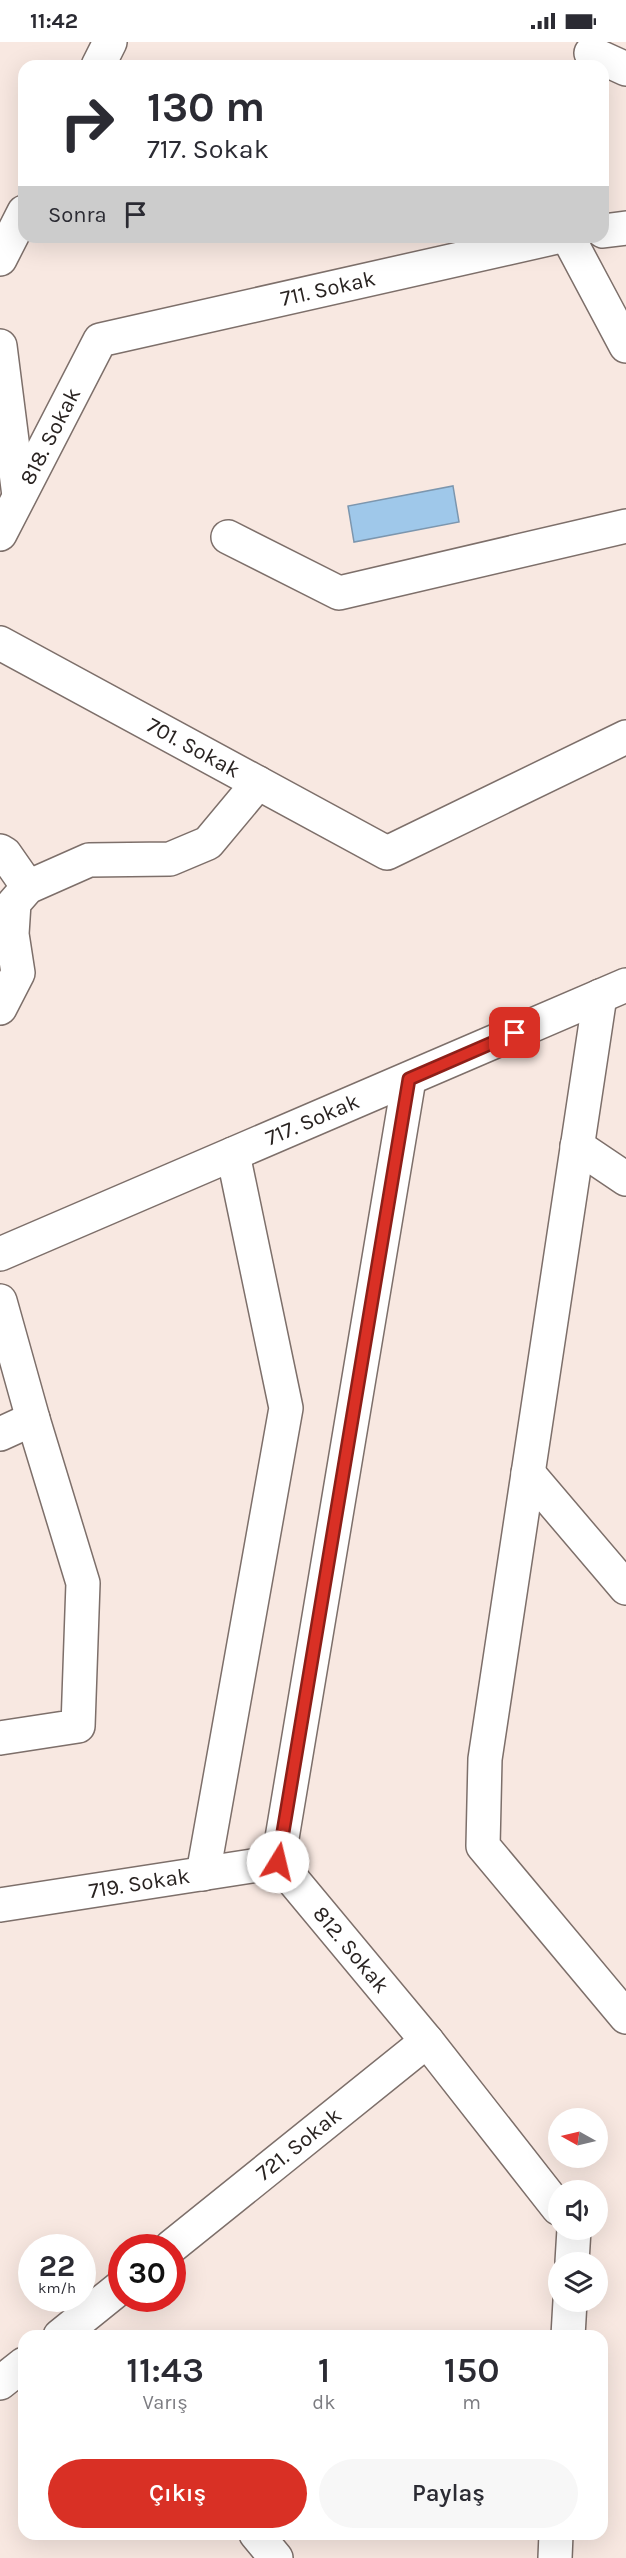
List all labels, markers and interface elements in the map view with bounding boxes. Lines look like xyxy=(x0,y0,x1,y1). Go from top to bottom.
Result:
text: 11:42 xyxy=(30,8,78,34)
text: 130 m xyxy=(147,82,265,132)
icon: right xyxy=(48,84,126,162)
text: 717. Sokak xyxy=(147,133,269,165)
icon: arrive xyxy=(119,198,152,231)
text: Sonra xyxy=(48,202,107,228)
street label: 711. Sokak xyxy=(278,265,378,312)
street label: 818. Sokak xyxy=(15,383,86,489)
street label: 701. Sokak xyxy=(142,712,244,784)
pin xyxy=(489,1007,540,1058)
icon: arrive xyxy=(498,1016,531,1049)
street label: 717. Sokak xyxy=(262,1088,363,1151)
position arrow xyxy=(246,1830,310,1894)
street label: 719. Sokak xyxy=(87,1863,192,1904)
street label: 812. Sokak xyxy=(307,1901,395,1998)
street label: 721. Sokak xyxy=(251,2102,347,2186)
north arrow xyxy=(548,2108,608,2168)
map controls xyxy=(548,2108,608,2312)
button: sound xyxy=(548,2180,608,2240)
speed limit sign: 30 xyxy=(108,2234,186,2312)
text: 22 xyxy=(39,2248,75,2284)
button: layers xyxy=(548,2252,608,2312)
text: km/h xyxy=(38,2279,76,2297)
text: 11:43 xyxy=(126,2349,204,2391)
text: 1 xyxy=(318,2349,330,2391)
text: 150 xyxy=(444,2349,500,2391)
text: Varış xyxy=(143,2391,188,2414)
text: dk xyxy=(312,2391,335,2414)
text: m xyxy=(462,2391,481,2414)
button: Çıkış xyxy=(48,2459,307,2528)
button: Paylaş xyxy=(319,2459,578,2528)

